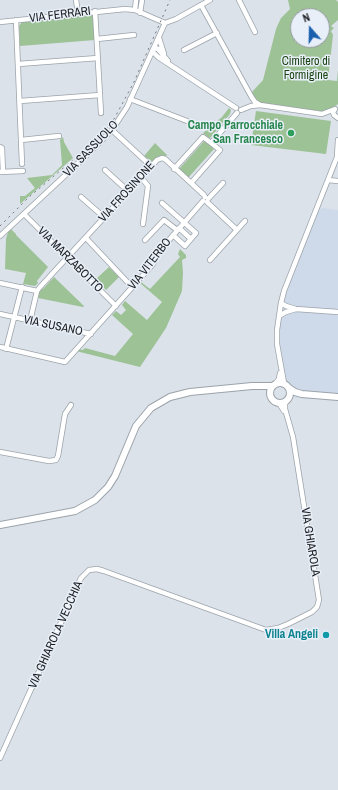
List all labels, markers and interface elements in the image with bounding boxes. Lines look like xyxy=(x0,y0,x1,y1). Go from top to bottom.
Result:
street label: VIA FERRARI xyxy=(28,4,92,26)
north arrow xyxy=(290,8,330,48)
text: N xyxy=(301,10,312,25)
park label: Cimitero di Formigine xyxy=(282,55,330,83)
street label: VIA SASSUOLO xyxy=(61,118,121,180)
place label: Campo Parrocchiale San Francesco xyxy=(188,119,283,147)
marker: Campo Parrocchiale San Francesco xyxy=(286,128,296,138)
street label: VIA FROSINONE xyxy=(96,159,158,225)
street label: VIA MARZABOTTO xyxy=(34,224,106,296)
street label: VIA VITERBO xyxy=(125,235,175,293)
street label: VIA SUSANO xyxy=(22,313,84,339)
street label: VIA GHIAROLA xyxy=(297,507,323,577)
street label: VIA GHIAROLA VECCHIA xyxy=(26,579,86,691)
place label: Villa Angeli xyxy=(265,628,318,642)
marker: Villa Angeli xyxy=(321,630,331,640)

